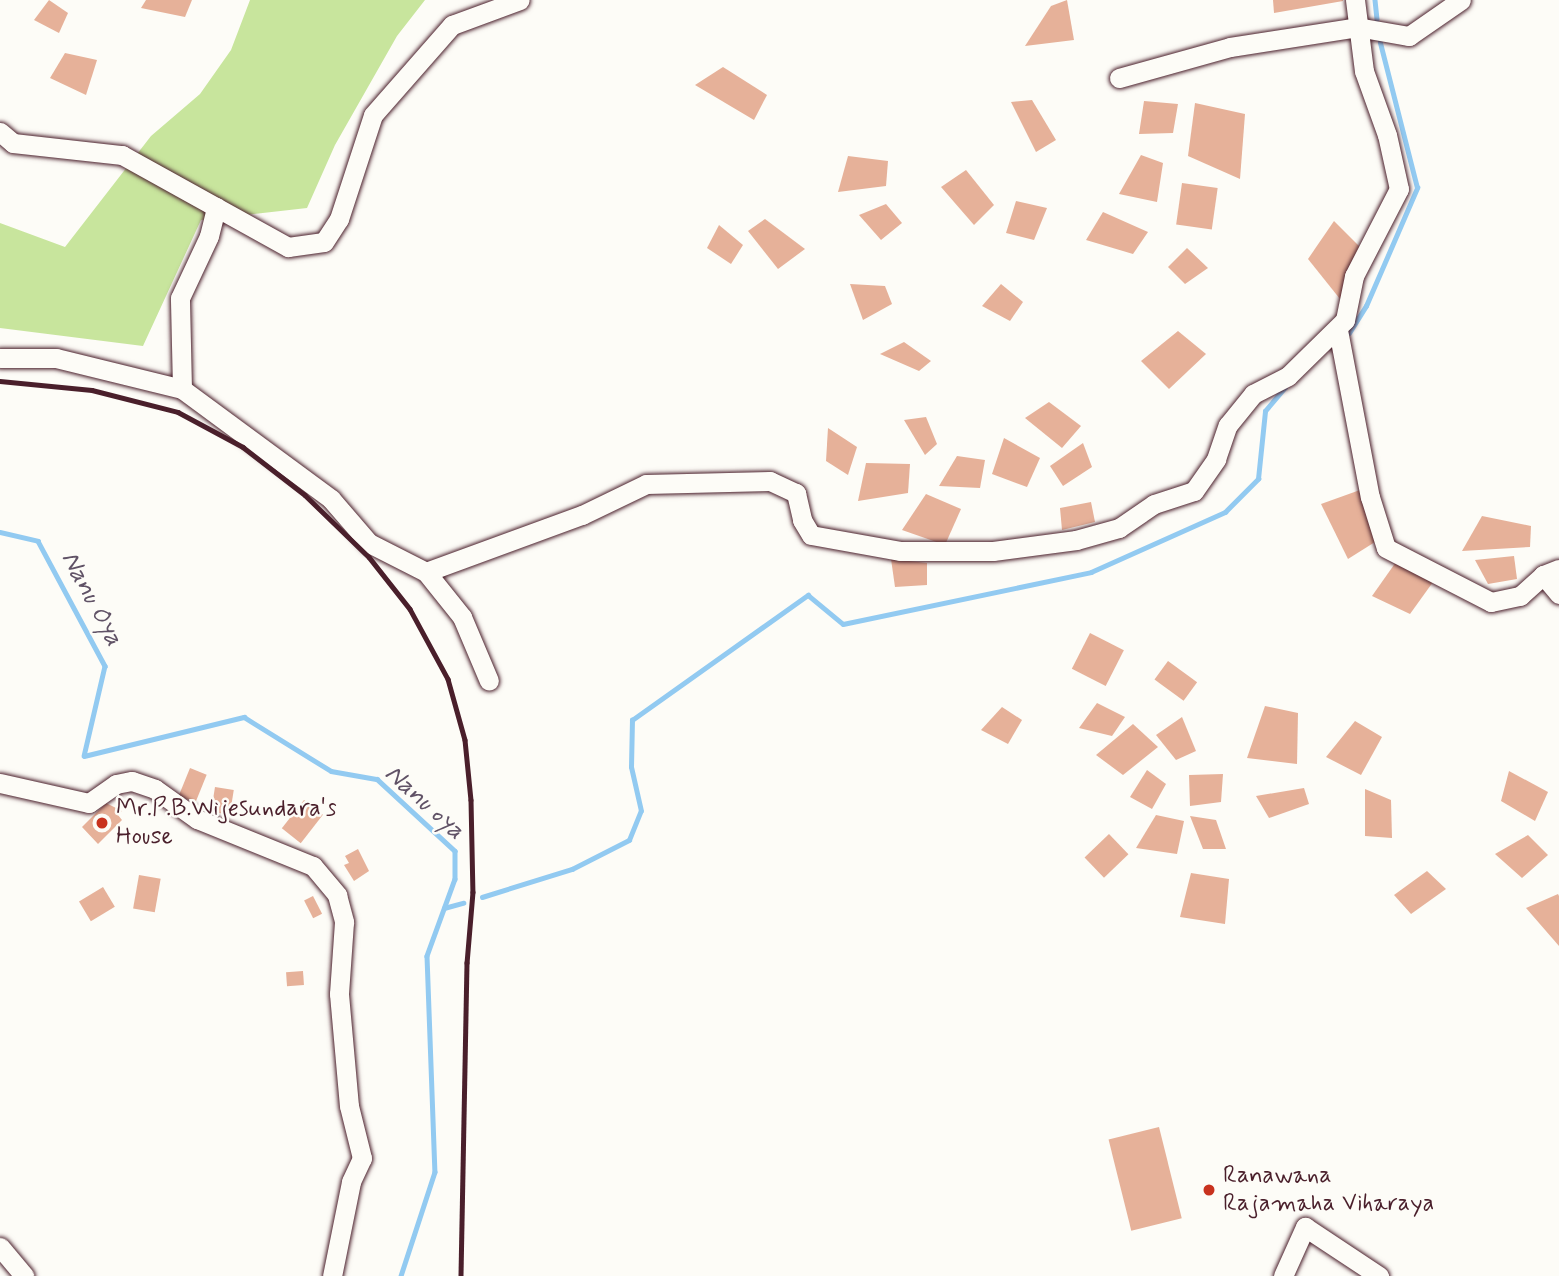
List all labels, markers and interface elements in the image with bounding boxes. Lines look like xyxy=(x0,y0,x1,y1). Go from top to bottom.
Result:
water label: Nanu Oya xyxy=(53,546,129,652)
water label: Nanu oya xyxy=(377,759,471,847)
place label: Mr.P.B.Wijesundara's House xyxy=(116,795,337,851)
marker: Mr.P.B.Wijesundara's House xyxy=(94,815,110,831)
place label: Ranawana Rajamaha Viharaya xyxy=(1223,1162,1435,1218)
marker: Ranawana Rajamaha Viharaya xyxy=(1201,1182,1217,1198)

